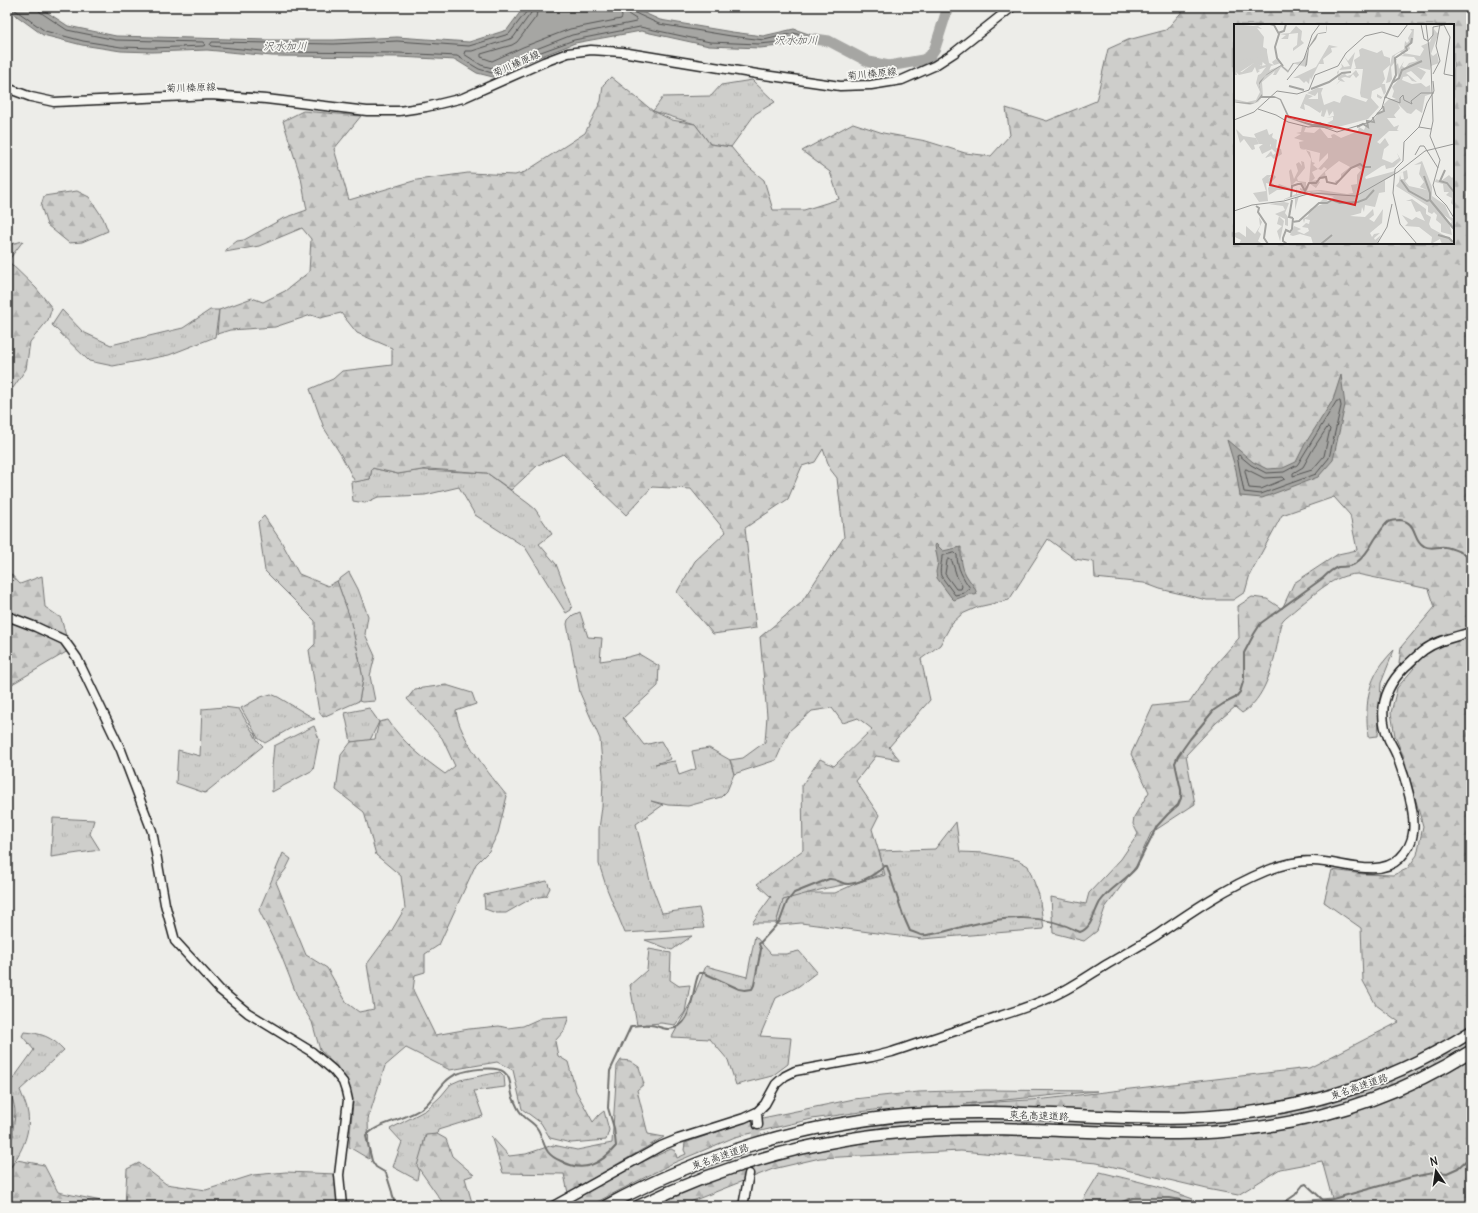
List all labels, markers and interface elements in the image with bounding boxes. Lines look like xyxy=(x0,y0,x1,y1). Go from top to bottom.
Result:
inset map xyxy=(1234,24,1454,244)
water label: 沢水加川 xyxy=(774,33,818,47)
water label: 沢水加川 xyxy=(263,39,307,53)
street label: 菊川榛原線 xyxy=(491,47,542,80)
street label: 菊川榛原線 xyxy=(847,64,898,83)
street label: 菊川榛原線 xyxy=(166,80,216,95)
street label: 東名高速道路 xyxy=(1329,1071,1390,1102)
street label: 東名高速道路 xyxy=(1009,1108,1069,1123)
street label: 東名高速道路 xyxy=(690,1141,751,1172)
north arrow xyxy=(1416,1151,1456,1191)
text: N xyxy=(1428,1154,1439,1169)

